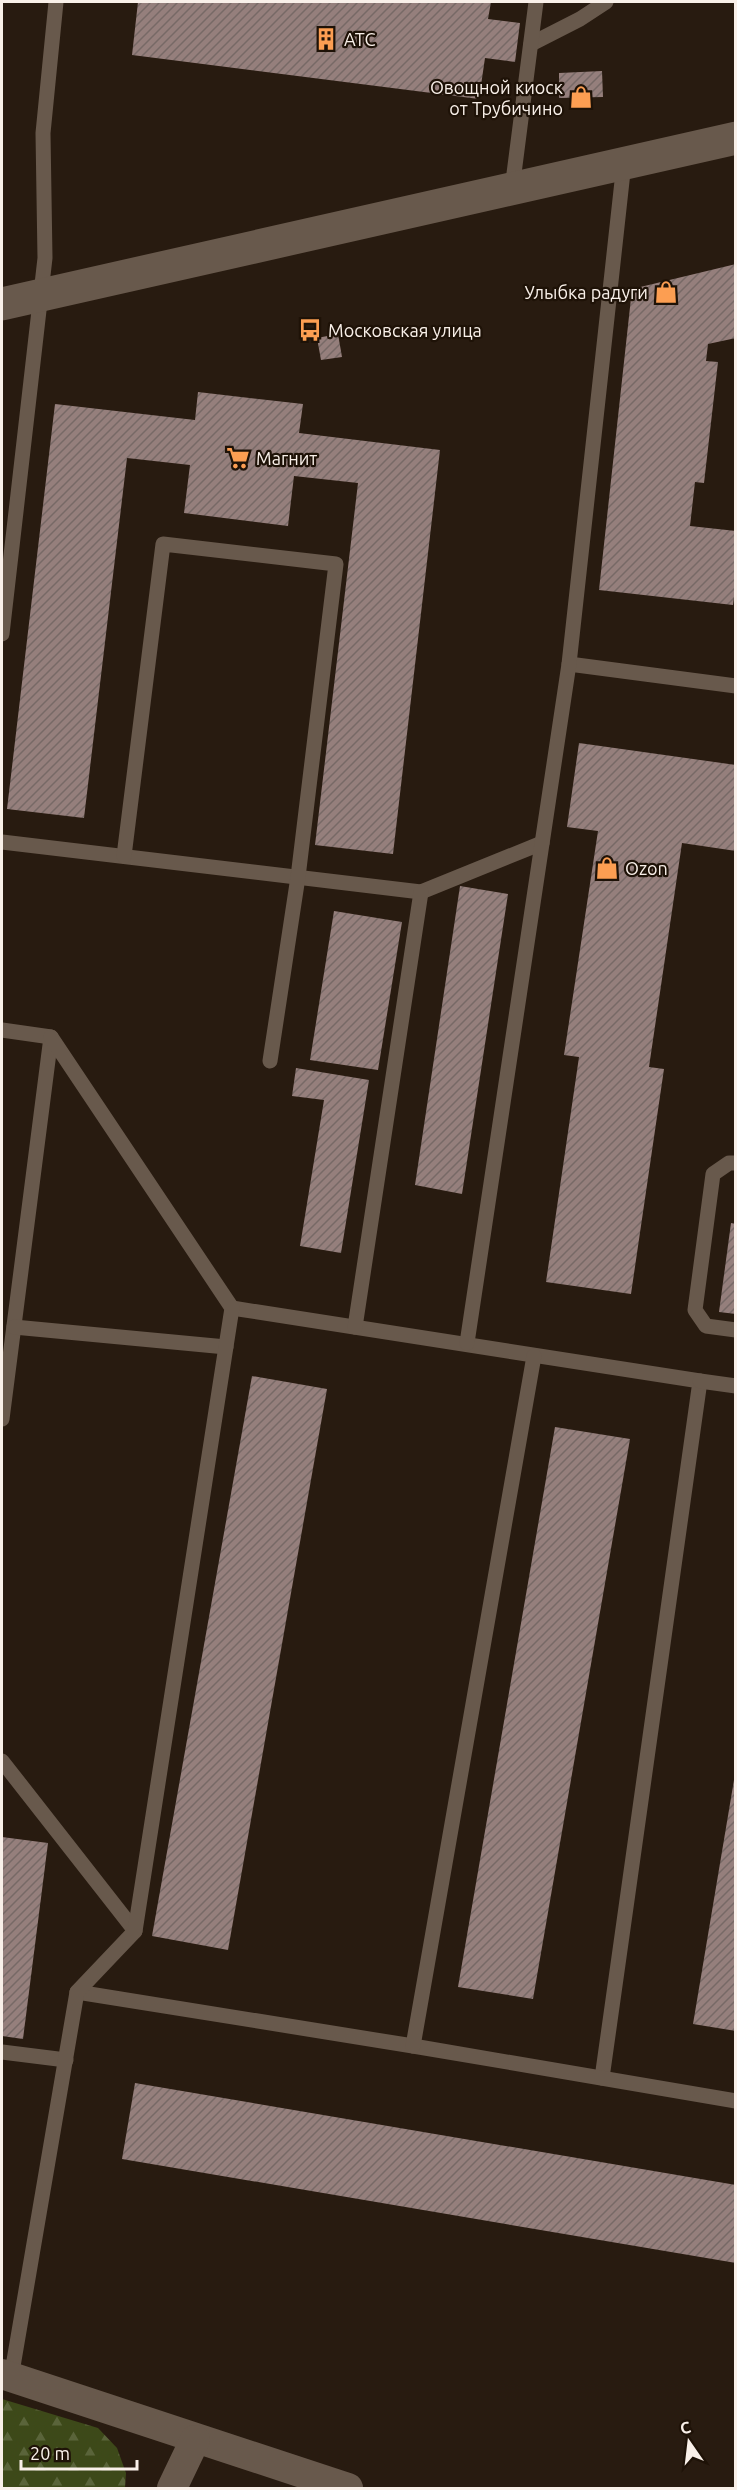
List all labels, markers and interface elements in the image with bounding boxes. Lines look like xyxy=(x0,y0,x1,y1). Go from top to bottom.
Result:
building icon: АТС xyxy=(313,26,339,52)
place label: АТС xyxy=(344,29,376,49)
place label: Овощной киоск от Трубичино xyxy=(430,77,563,118)
shop icon: Овощной киоск от Трубичино xyxy=(568,84,594,110)
shop icon: Улыбка радуги xyxy=(653,279,679,305)
place label: Улыбка радуги xyxy=(524,282,648,302)
bus stop icon: Московская улица xyxy=(297,317,323,343)
place label: Московская улица xyxy=(328,320,482,340)
supermarket icon: Магнит xyxy=(225,445,251,471)
place label: Магнит xyxy=(256,448,317,468)
shop icon: Ozon xyxy=(594,855,620,881)
place label: Ozon xyxy=(625,858,668,878)
north arrow xyxy=(659,2412,719,2472)
text: С xyxy=(678,2417,693,2437)
scale bar xyxy=(21,2433,136,2471)
text: 20 m xyxy=(30,2443,70,2463)

